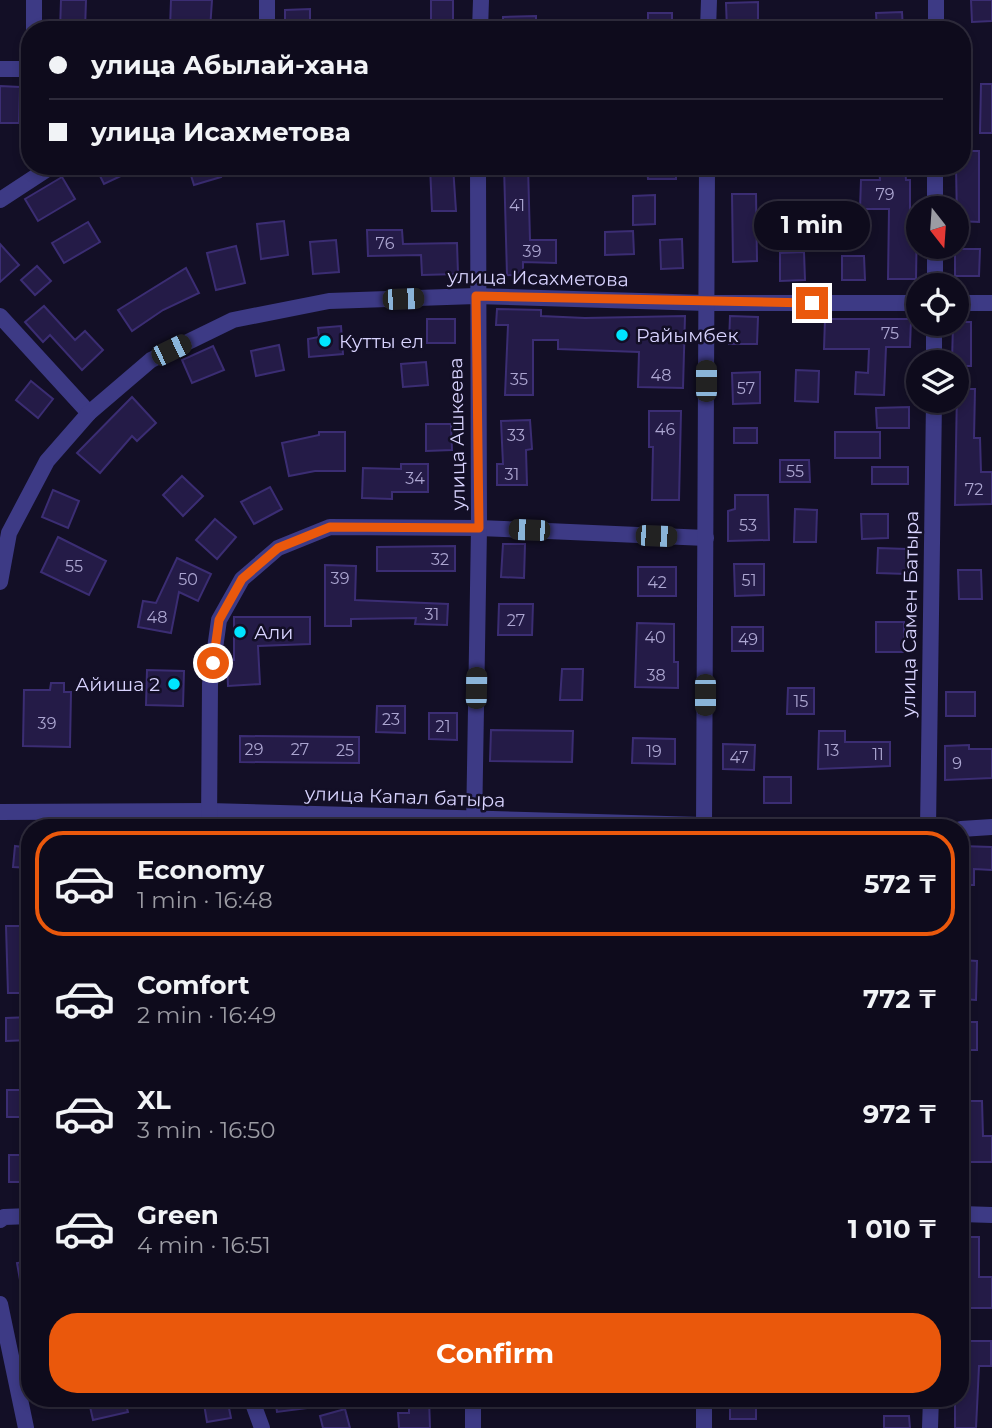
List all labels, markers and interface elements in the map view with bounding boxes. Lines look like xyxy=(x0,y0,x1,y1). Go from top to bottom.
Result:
text: улица Абылай-хана xyxy=(91,49,369,81)
text: улица Исахметова xyxy=(91,116,351,148)
house number: 79 xyxy=(875,185,895,204)
house number: 41 xyxy=(509,196,525,215)
north arrow xyxy=(906,196,970,259)
map controls xyxy=(906,196,969,413)
callout: 1 min xyxy=(754,202,870,250)
text: 1 min xyxy=(781,211,843,239)
house number: 76 xyxy=(376,234,395,253)
house number: 39 xyxy=(523,242,541,261)
street label: улица Исахметова xyxy=(446,265,629,291)
button: locate xyxy=(906,273,969,336)
route end xyxy=(796,287,828,319)
car xyxy=(382,288,425,310)
place label: Райымбек xyxy=(636,324,739,347)
house number: 75 xyxy=(881,324,899,343)
marker: Райымбек xyxy=(614,327,630,343)
place label: Кутты ел xyxy=(339,330,424,353)
car xyxy=(148,331,195,369)
marker: Кутты ел xyxy=(317,333,333,349)
button: layers xyxy=(906,350,969,413)
street label: улица Ашкеева xyxy=(444,357,470,512)
car xyxy=(696,360,717,402)
house number: 48 xyxy=(651,366,671,385)
house number: 35 xyxy=(510,370,528,389)
house number: 57 xyxy=(737,379,755,398)
house number: 46 xyxy=(655,420,675,439)
house number: 33 xyxy=(507,426,525,445)
house number: 55 xyxy=(786,462,804,481)
house number: 31 xyxy=(505,465,519,484)
house number: 34 xyxy=(405,469,425,488)
house number: 72 xyxy=(965,480,983,499)
street label: улица Самен Батыра xyxy=(897,511,923,718)
house number: 53 xyxy=(739,516,757,535)
car xyxy=(508,519,551,541)
car xyxy=(635,525,678,547)
house number: 32 xyxy=(431,550,449,569)
house number: 55 xyxy=(65,557,83,576)
house number: 39 xyxy=(331,569,349,588)
house number: 50 xyxy=(178,570,198,589)
house number: 51 xyxy=(742,571,756,590)
house number: 42 xyxy=(647,573,667,592)
house number: 31 xyxy=(425,605,439,624)
house number: 48 xyxy=(147,608,167,627)
house number: 27 xyxy=(507,611,525,630)
place label: Али xyxy=(254,621,293,644)
marker: Али xyxy=(232,624,248,640)
house number: 40 xyxy=(644,628,666,647)
house number: 49 xyxy=(738,630,758,649)
route start xyxy=(197,647,229,679)
house number: 38 xyxy=(646,666,666,685)
car xyxy=(466,667,487,709)
place label: Айиша 2 xyxy=(75,673,160,696)
car xyxy=(695,674,716,716)
marker: Айиша 2 xyxy=(166,676,182,692)
house number: 15 xyxy=(794,692,808,711)
house number: 23 xyxy=(382,710,400,729)
house number: 39 xyxy=(38,714,56,733)
house number: 21 xyxy=(436,717,450,736)
house number: 29 xyxy=(245,740,263,759)
house number: 27 xyxy=(291,740,309,759)
house number: 25 xyxy=(336,741,354,760)
house number: 13 xyxy=(825,741,839,760)
house number: 19 xyxy=(646,742,662,761)
house number: 11 xyxy=(872,745,884,764)
house number: 47 xyxy=(729,748,749,767)
house number: 9 xyxy=(952,754,962,773)
street label: улица Капал батыра xyxy=(303,782,506,812)
icon: car xyxy=(53,852,116,915)
text: Economy xyxy=(137,854,264,886)
text: 572 ₸ xyxy=(864,868,937,900)
text: 1 min · 16:48 xyxy=(137,886,273,914)
icon: car xyxy=(53,967,116,1030)
text: Comfort xyxy=(137,969,249,1001)
text: 772 ₸ xyxy=(863,983,937,1015)
text: 2 min · 16:49 xyxy=(137,1001,276,1029)
icon: car xyxy=(53,1082,116,1145)
text: XL xyxy=(137,1084,171,1116)
text: 972 ₸ xyxy=(863,1098,937,1130)
text: 3 min · 16:50 xyxy=(137,1116,275,1144)
icon: car xyxy=(53,1197,116,1260)
text: Green xyxy=(137,1199,219,1231)
text: 1 010 ₸ xyxy=(848,1213,937,1245)
text: 4 min · 16:51 xyxy=(137,1231,271,1259)
button: Confirm xyxy=(49,1313,941,1393)

